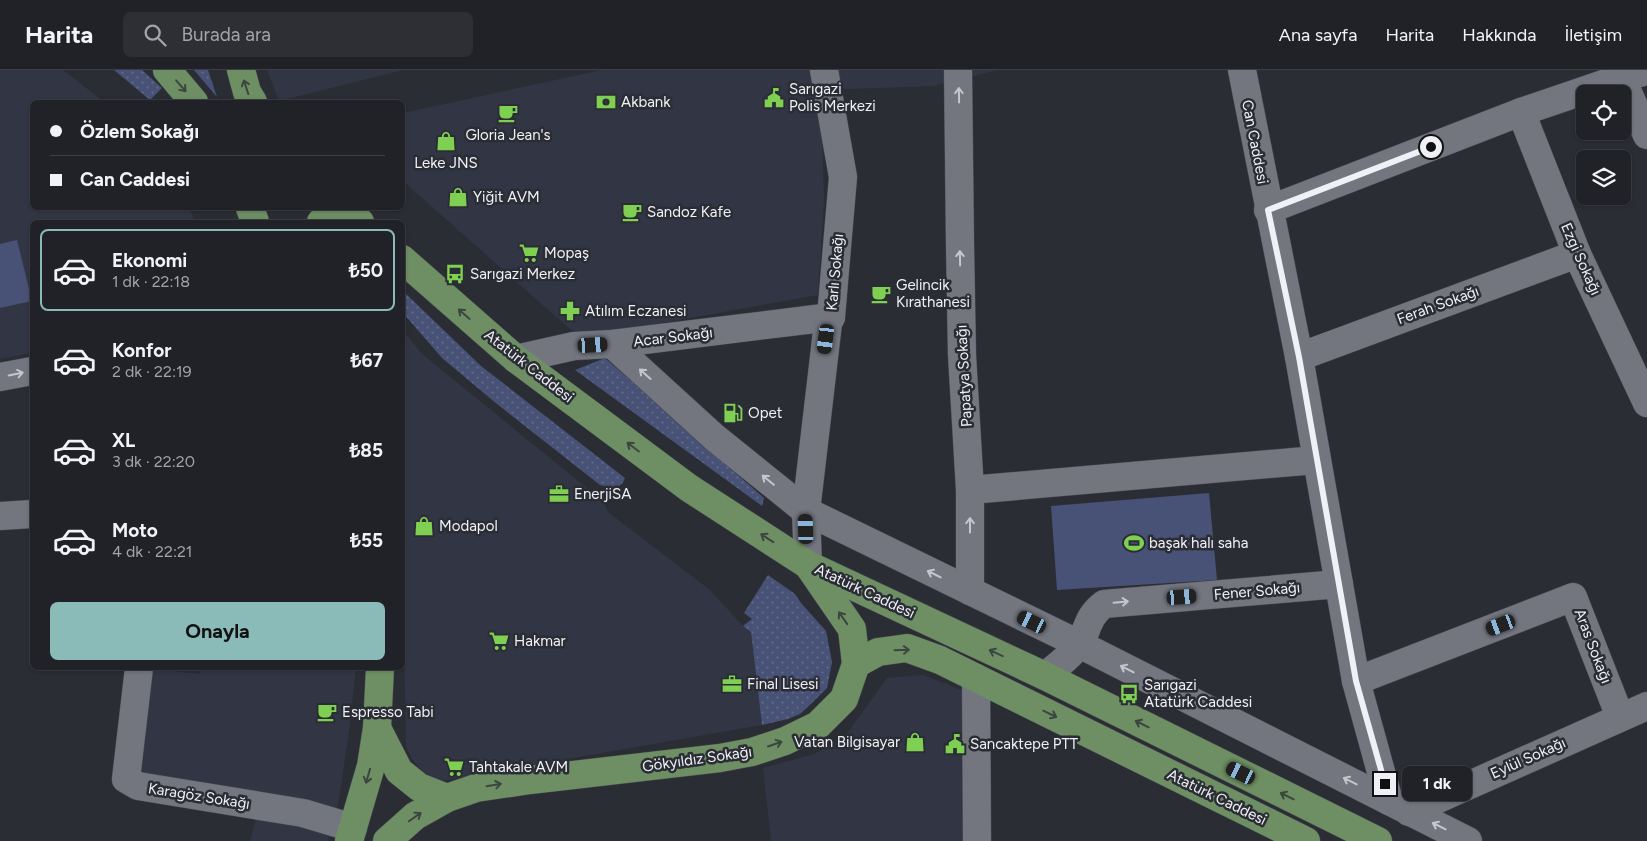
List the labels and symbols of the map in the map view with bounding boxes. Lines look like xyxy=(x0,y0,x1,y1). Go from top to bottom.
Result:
one-way arrow xyxy=(175,79,186,92)
one-way arrow xyxy=(241,79,251,95)
place label: Sarıgazi Polis Merkezi xyxy=(789,80,876,115)
public building icon: Sarıgazi Polis Merkezi xyxy=(763,87,785,109)
one-way arrow xyxy=(954,88,964,104)
bank icon: Akbank xyxy=(595,91,617,113)
place label: Akbank xyxy=(621,93,671,111)
street label: Can Caddesi xyxy=(1238,98,1272,186)
cafe icon: Gloria Jean's xyxy=(497,102,519,124)
place label: Gloria Jean's xyxy=(465,126,551,144)
shop icon: Leke JNS xyxy=(435,130,457,152)
route start xyxy=(1420,136,1442,158)
place label: Leke JNS xyxy=(414,154,478,172)
shop icon: Yiğit AVM xyxy=(447,186,469,208)
place label: Yiğit AVM xyxy=(473,188,540,206)
cafe icon: Sandoz Kafe xyxy=(621,201,643,223)
place label: Sandoz Kafe xyxy=(647,203,731,221)
street label: Ezgi Sokağı xyxy=(1557,220,1605,298)
street label: Karlı Sokağı xyxy=(823,233,847,311)
supermarket icon: Mopaş xyxy=(518,242,540,264)
place label: Mopaş xyxy=(544,244,589,262)
one-way arrow xyxy=(955,250,965,266)
bus stop icon: Sarıgazi Merkez xyxy=(444,263,466,285)
place label: Sarıgazi Merkez xyxy=(470,265,575,283)
place label: Gelincik Kırathanesi xyxy=(896,276,970,311)
street label: Ferah Sokağı xyxy=(1395,282,1481,328)
cafe icon: Gelincik Kırathanesi xyxy=(870,283,892,305)
pharmacy icon: Atılım Eczanesi xyxy=(559,300,581,322)
place label: Atılım Eczanesi xyxy=(585,302,687,320)
one-way arrow xyxy=(458,308,471,319)
street label: Acar Sokağı xyxy=(632,323,714,351)
car xyxy=(816,323,835,355)
street label: Papatya Sokağı xyxy=(952,324,976,428)
street label: Atatürk Caddesi xyxy=(481,326,577,406)
car xyxy=(577,337,608,353)
one-way arrow xyxy=(638,368,651,380)
one-way arrow xyxy=(8,369,24,379)
fuel station icon: Opet xyxy=(722,402,744,424)
place label: Opet xyxy=(748,404,783,422)
one-way arrow xyxy=(627,441,640,452)
one-way arrow xyxy=(762,474,775,485)
office icon: EnerjiSA xyxy=(548,483,570,505)
place label: EnerjiSA xyxy=(574,485,631,503)
car xyxy=(797,514,814,544)
shop icon: Modapol xyxy=(413,515,435,537)
place label: Modapol xyxy=(439,517,498,535)
one-way arrow xyxy=(965,517,975,534)
sports icon: başak halı saha xyxy=(1123,532,1145,554)
one-way arrow xyxy=(760,533,774,544)
place label: başak halı saha xyxy=(1149,534,1248,552)
street label: Atatürk Caddesi xyxy=(812,560,918,622)
one-way arrow xyxy=(927,569,942,578)
street label: Fener Sokağı xyxy=(1213,578,1301,604)
car xyxy=(1166,588,1197,606)
one-way arrow xyxy=(1113,597,1129,607)
street label: Aras Sokağı xyxy=(1571,606,1615,686)
car xyxy=(1015,609,1048,635)
one-way arrow xyxy=(838,611,848,625)
car xyxy=(1484,613,1517,637)
supermarket icon: Hakmar xyxy=(488,630,510,652)
place label: Hakmar xyxy=(514,632,566,650)
one-way arrow xyxy=(893,645,909,655)
one-way arrow xyxy=(989,647,1004,657)
one-way arrow xyxy=(1120,664,1135,673)
office icon: Final Lisesi xyxy=(721,673,743,695)
place label: Final Lisesi xyxy=(747,675,819,693)
place label: Sarıgazi Atatürk Caddesi xyxy=(1144,676,1252,711)
bus stop icon: Sarıgazi Atatürk Caddesi xyxy=(1118,683,1140,705)
cafe icon: Espresso Tabi xyxy=(316,701,338,723)
place label: Espresso Tabi xyxy=(342,703,434,721)
one-way arrow xyxy=(1042,710,1057,719)
one-way arrow xyxy=(1134,719,1149,729)
shop icon: Vatan Bilgisayar xyxy=(904,731,926,753)
place label: Vatan Bilgisayar xyxy=(794,733,900,751)
public building icon: Sancaktepe PTT xyxy=(944,733,966,755)
street label: Eylül Sokağı xyxy=(1488,733,1568,783)
place label: Sancaktepe PTT xyxy=(970,735,1079,753)
one-way arrow xyxy=(767,739,783,748)
street label: Gökyıldız Sokağı xyxy=(641,742,753,776)
supermarket icon: Tahtakale AVM xyxy=(443,756,465,778)
place label: Tahtakale AVM xyxy=(469,758,568,776)
car xyxy=(1224,760,1257,786)
street label: Atatürk Caddesi xyxy=(1164,765,1270,829)
callout: 1 dk xyxy=(1402,766,1472,802)
one-way arrow xyxy=(363,767,372,783)
route end xyxy=(1374,773,1396,795)
one-way arrow xyxy=(1343,776,1358,785)
street label: Karagöz Sokağı xyxy=(147,779,251,813)
one-way arrow xyxy=(486,780,502,790)
one-way arrow xyxy=(1280,791,1295,800)
one-way arrow xyxy=(408,812,422,822)
one-way arrow xyxy=(1431,821,1446,831)

